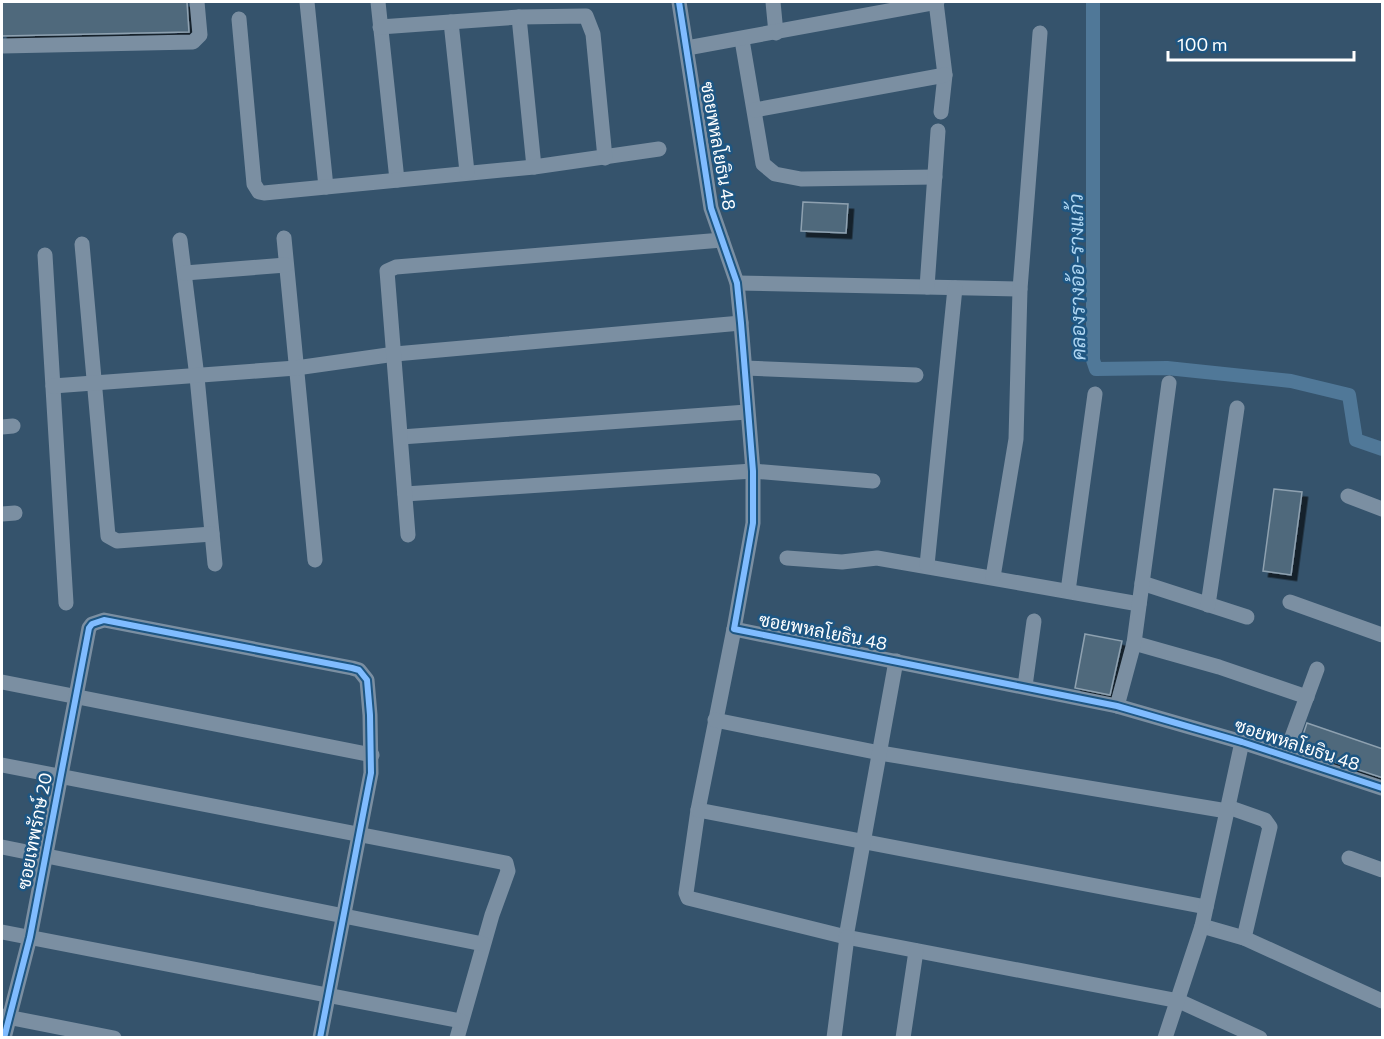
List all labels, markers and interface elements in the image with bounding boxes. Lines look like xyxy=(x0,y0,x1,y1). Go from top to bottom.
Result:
scale bar xyxy=(1168,24,1354,62)
text: 100 m xyxy=(1177,33,1227,55)
street label: ซอยพหลโยธิน 48 xyxy=(697,80,742,212)
water label: คลองรางอ้อ-รางแก้ว xyxy=(1063,193,1089,361)
street label: ซอยพหลโยธิน 48 xyxy=(757,607,890,654)
street label: ซอยพหลโยธิน 48 xyxy=(1232,713,1363,775)
street label: ซอยเทพรักษ์ 20 xyxy=(11,770,56,891)

